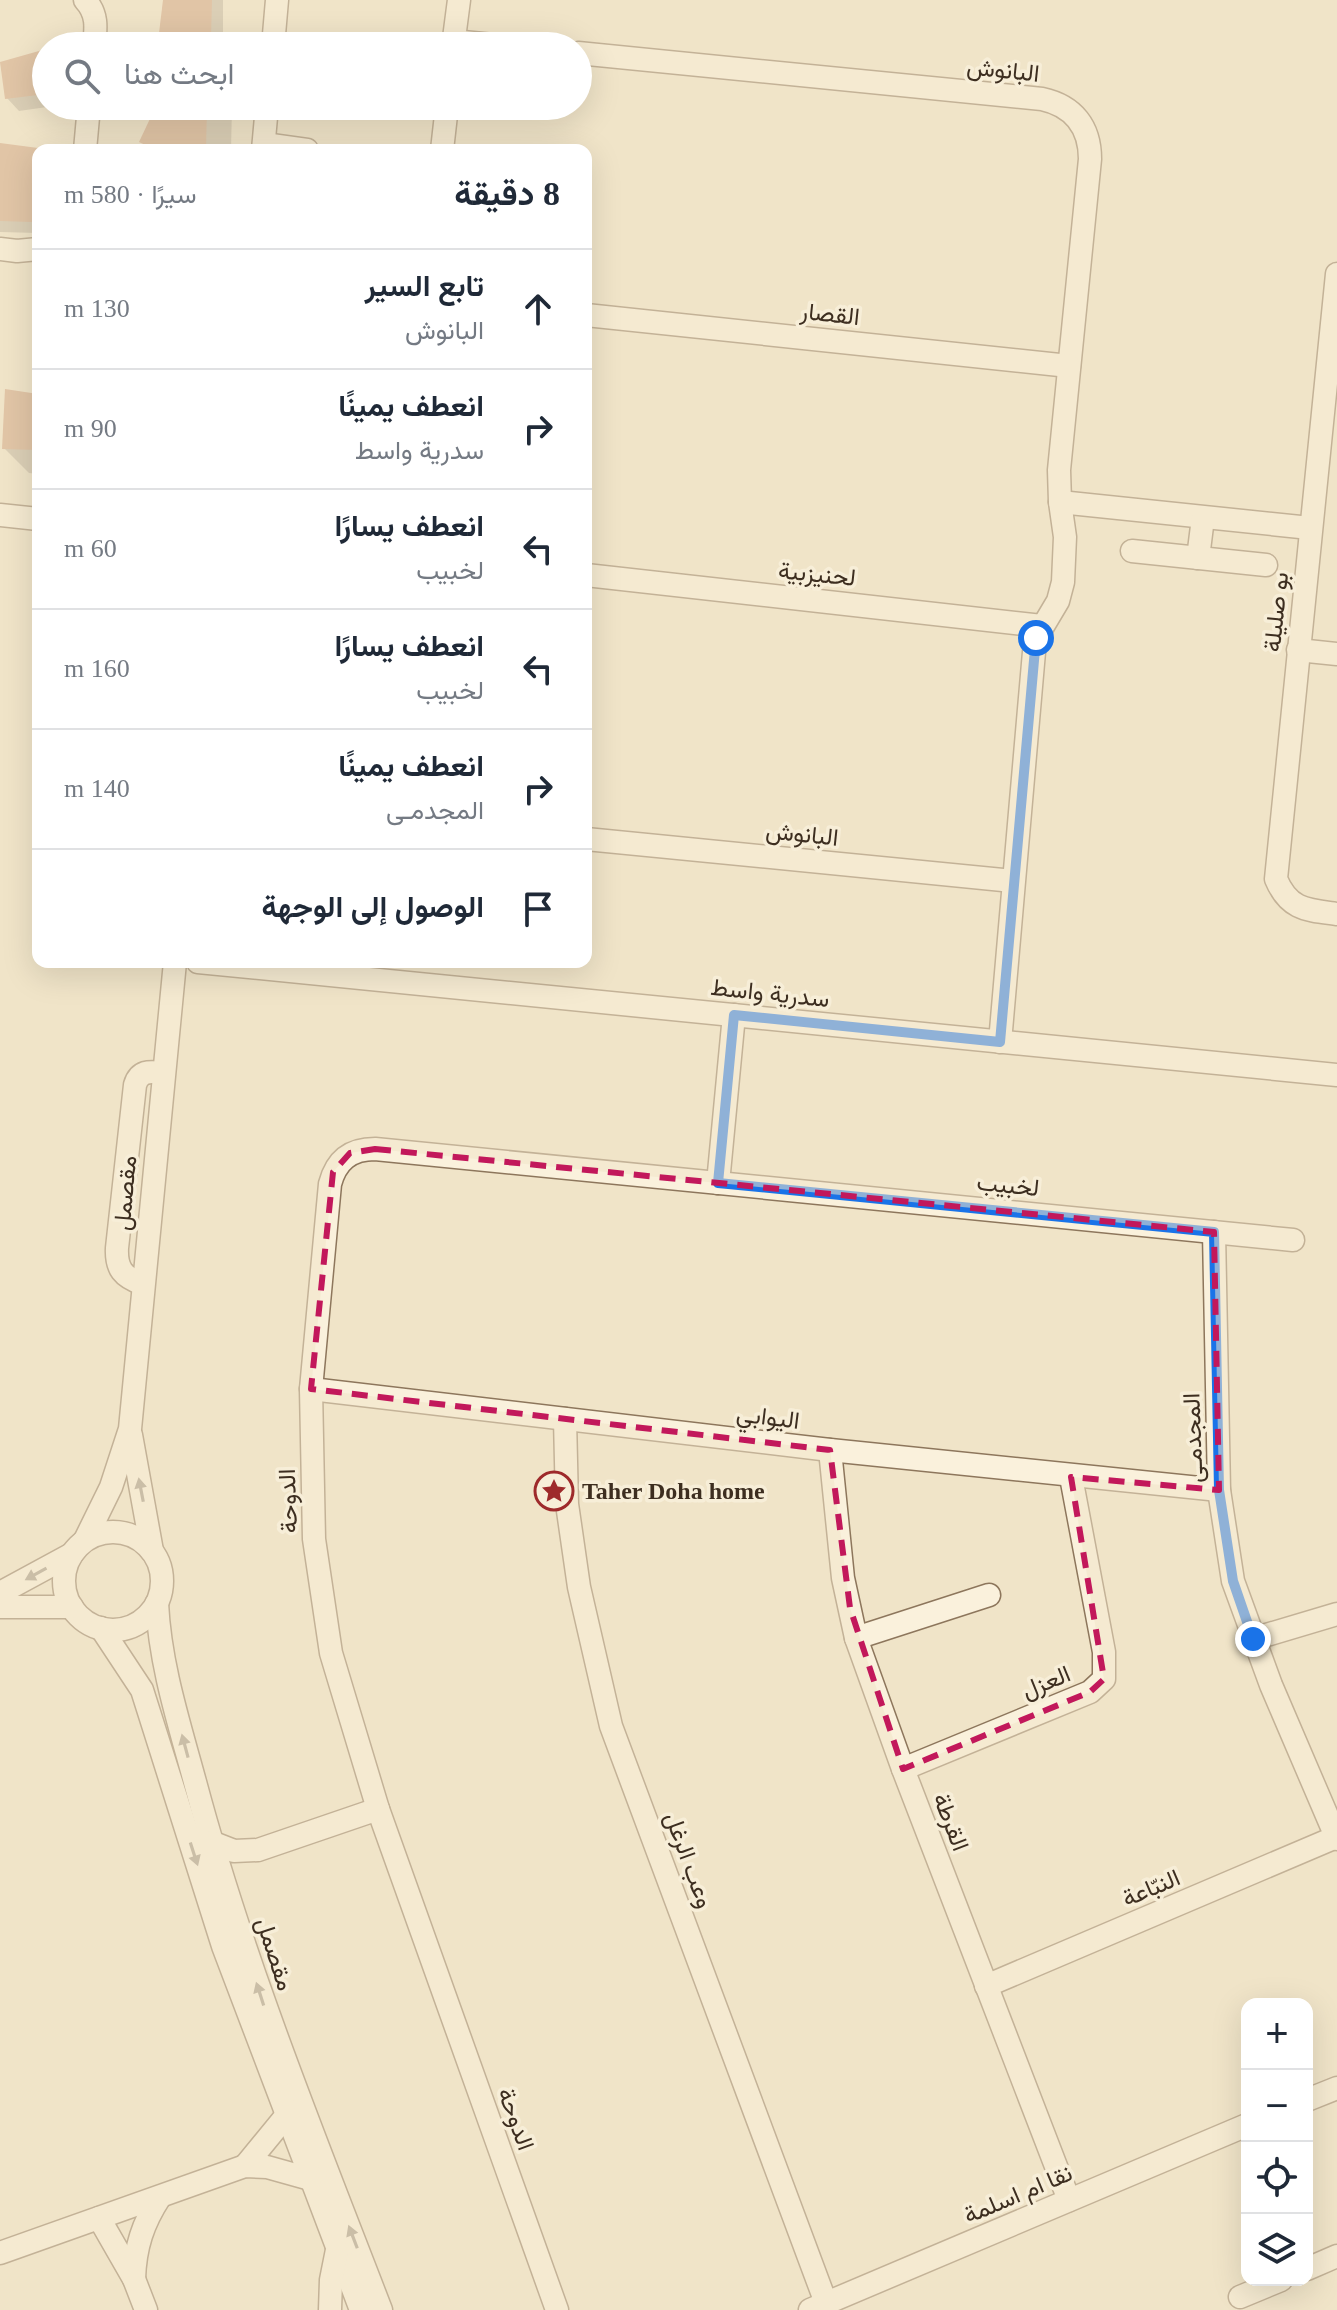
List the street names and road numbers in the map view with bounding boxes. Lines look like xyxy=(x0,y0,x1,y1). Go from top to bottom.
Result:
street label: البانوش xyxy=(965,53,1041,89)
street label: القصار xyxy=(798,298,861,332)
street label: لحنيزبية xyxy=(777,557,857,593)
street label: بو صليلة xyxy=(1259,571,1295,653)
street label: البانوش xyxy=(764,817,840,853)
street label: سدرية واسط xyxy=(709,974,831,1014)
street label: مقصمل xyxy=(109,1154,142,1232)
street label: لخبيب xyxy=(975,1169,1040,1202)
street label: المجدمـى xyxy=(1178,1392,1209,1484)
street label: اليوابي xyxy=(734,1400,801,1440)
street label: الدوحة xyxy=(274,1468,304,1534)
street label: العزل xyxy=(1018,1661,1075,1705)
street label: القرطة xyxy=(926,1789,974,1855)
street label: وعب الرغل xyxy=(658,1809,718,1912)
street label: النبّاعة xyxy=(1118,1864,1184,1913)
street label: مقصمل xyxy=(250,1914,299,1994)
street label: الدوحة xyxy=(491,2084,539,2154)
street label: نقا ام اسلمة xyxy=(960,2160,1077,2231)

